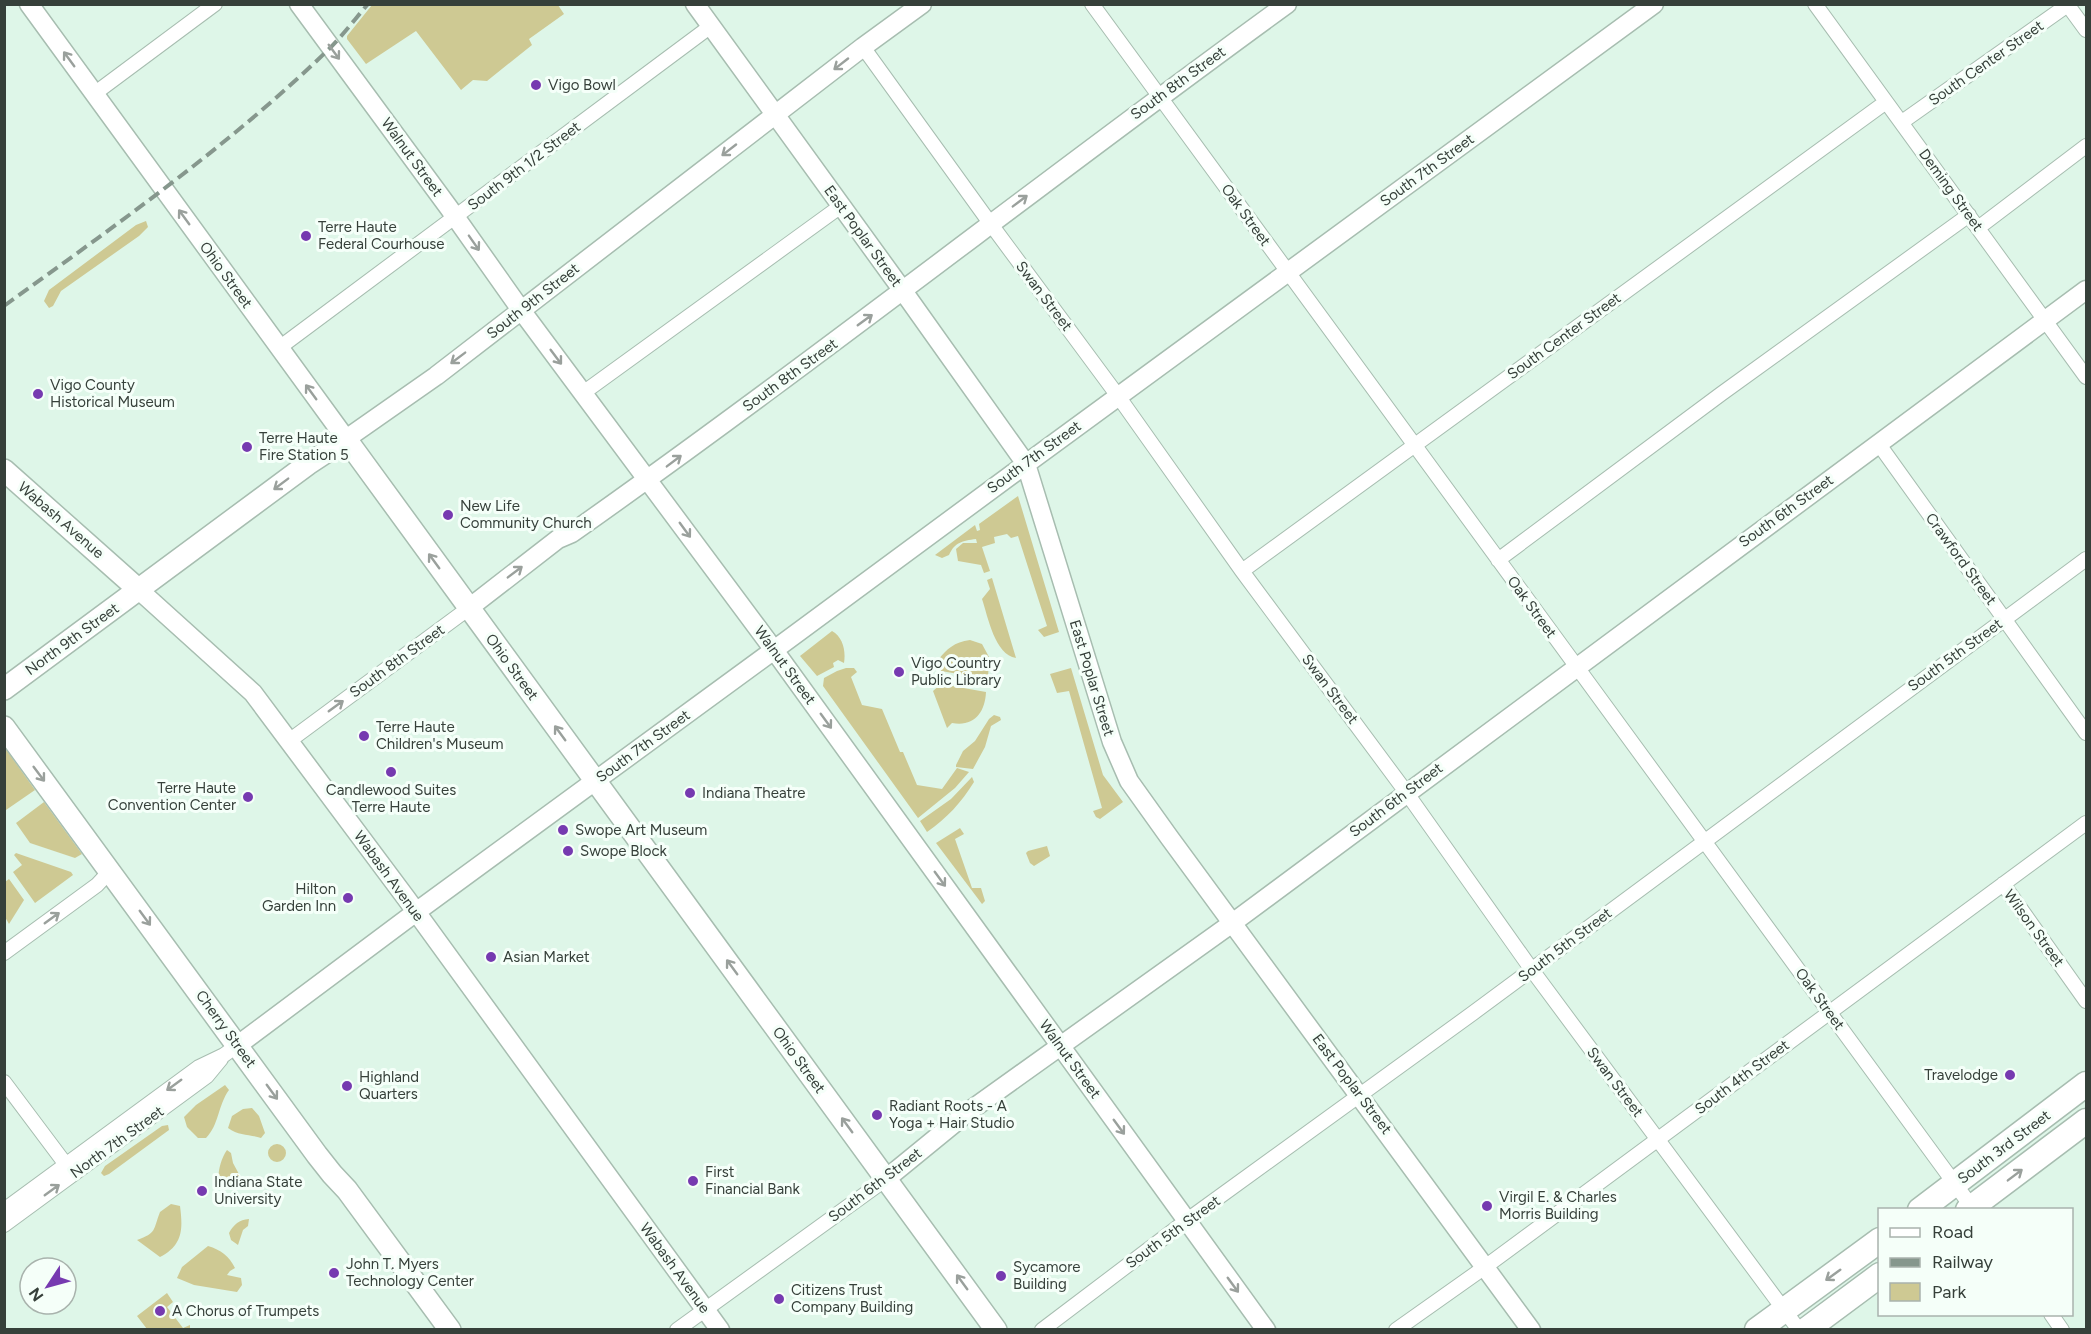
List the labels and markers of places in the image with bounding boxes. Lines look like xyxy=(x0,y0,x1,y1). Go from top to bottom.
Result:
place label: Vigo Bowl xyxy=(548,76,616,94)
marker: Vigo Bowl xyxy=(529,78,543,92)
place label: Terre Haute Federal Courhouse xyxy=(318,218,445,253)
marker: Terre Haute Federal Courhouse xyxy=(299,229,313,243)
place label: Vigo County Historical Museum xyxy=(50,376,175,411)
marker: Vigo County Historical Museum xyxy=(31,387,45,401)
place label: Terre Haute Fire Station 5 xyxy=(259,429,349,464)
marker: Terre Haute Fire Station 5 xyxy=(240,440,254,454)
place label: New Life Community Church xyxy=(460,497,592,532)
marker: New Life Community Church xyxy=(441,508,455,522)
place label: Vigo Country Public Library xyxy=(911,654,1001,689)
marker: Vigo Country Public Library xyxy=(892,665,906,679)
place label: Terre Haute Children's Museum xyxy=(376,718,503,753)
marker: Terre Haute Children's Museum xyxy=(357,729,371,743)
marker: Candlewood Suites Terre Haute xyxy=(384,765,398,779)
place label: Terre Haute Convention Center xyxy=(108,779,236,814)
place label: Candlewood Suites Terre Haute xyxy=(326,781,456,816)
place label: Indiana Theatre xyxy=(702,784,806,802)
marker: Indiana Theatre xyxy=(683,786,697,800)
marker: Terre Haute Convention Center xyxy=(241,790,255,804)
place label: Swope Art Museum xyxy=(575,821,707,839)
marker: Swope Art Museum xyxy=(556,823,570,837)
place label: Swope Block xyxy=(580,842,668,860)
marker: Swope Block xyxy=(561,844,575,858)
place label: Hilton Garden Inn xyxy=(262,880,336,915)
marker: Hilton Garden Inn xyxy=(341,891,355,905)
place label: Asian Market xyxy=(503,948,590,966)
marker: Asian Market xyxy=(484,950,498,964)
place label: Travelodge xyxy=(1924,1066,1998,1084)
place label: Highland Quarters xyxy=(359,1068,419,1103)
marker: Travelodge xyxy=(2003,1068,2017,1082)
marker: Highland Quarters xyxy=(340,1079,354,1093)
place label: Radiant Roots - A Yoga + Hair Studio xyxy=(889,1097,1015,1132)
marker: Radiant Roots - A Yoga + Hair Studio xyxy=(870,1108,884,1122)
place label: First Financial Bank xyxy=(705,1163,800,1198)
place label: Indiana State University xyxy=(214,1173,302,1208)
marker: First Financial Bank xyxy=(686,1174,700,1188)
marker: Indiana State University xyxy=(195,1184,209,1198)
place label: Virgil E. & Charles Morris Building xyxy=(1499,1188,1617,1223)
marker: Virgil E. & Charles Morris Building xyxy=(1480,1199,1494,1213)
place label: John T. Myers Technology Center xyxy=(346,1255,474,1290)
place label: Sycamore Building xyxy=(1013,1258,1080,1293)
marker: John T. Myers Technology Center xyxy=(327,1266,341,1280)
marker: Sycamore Building xyxy=(994,1269,1008,1283)
place label: Citizens Trust Company Building xyxy=(791,1281,913,1316)
marker: Citizens Trust Company Building xyxy=(772,1292,786,1306)
place label: A Chorus of Trumpets xyxy=(172,1302,319,1320)
marker: A Chorus of Trumpets xyxy=(153,1304,167,1318)

